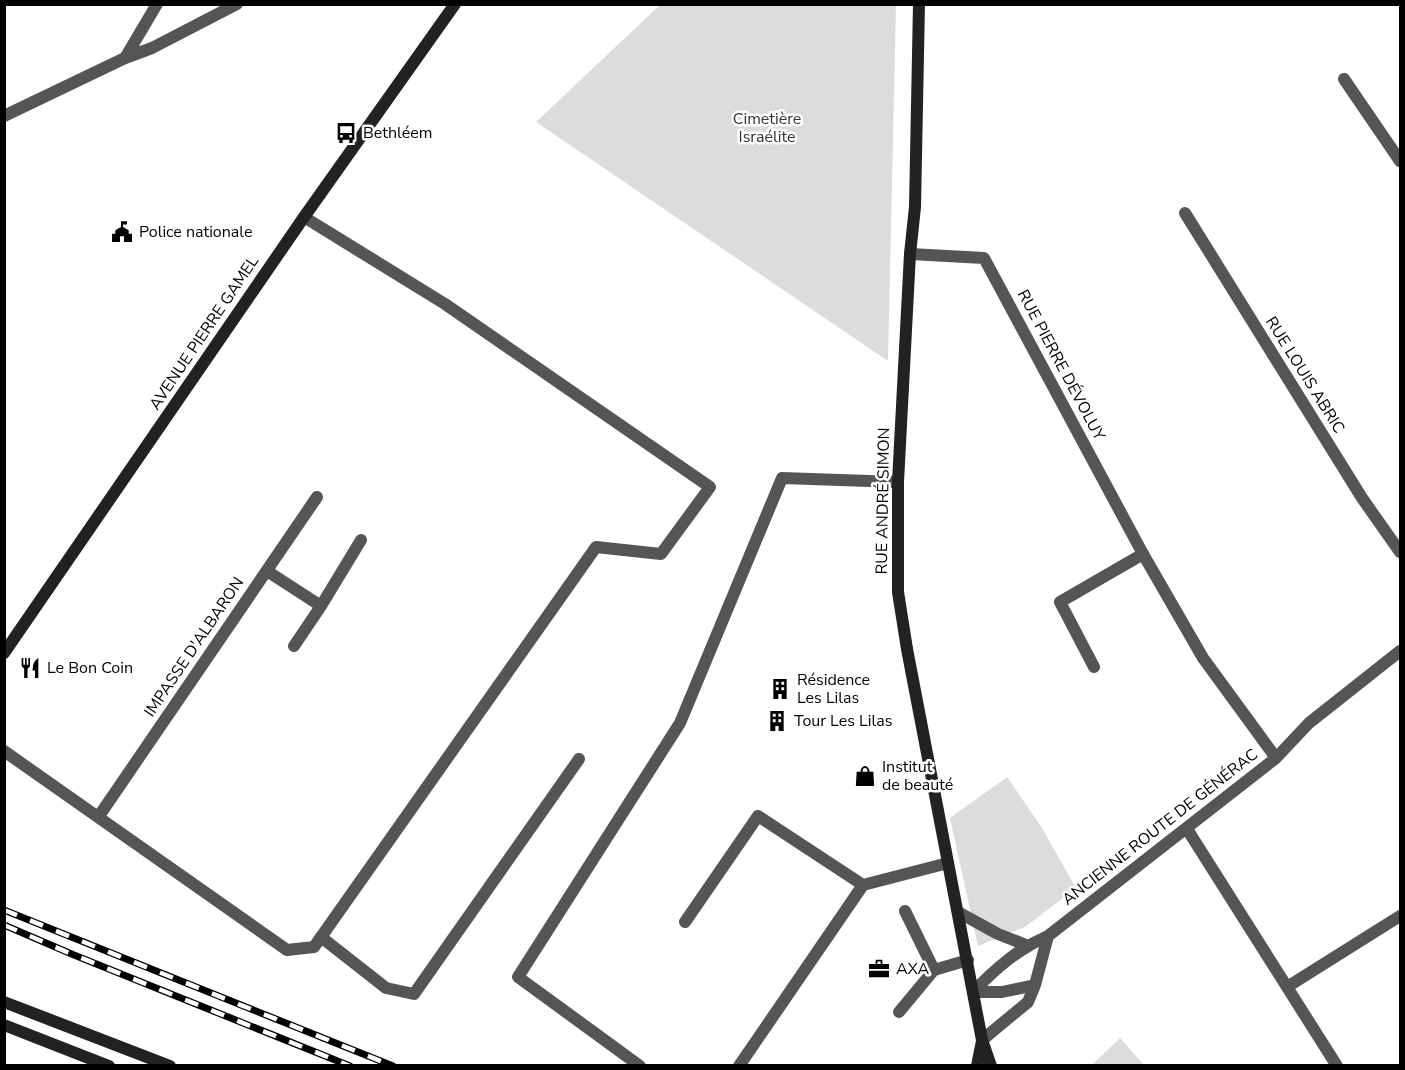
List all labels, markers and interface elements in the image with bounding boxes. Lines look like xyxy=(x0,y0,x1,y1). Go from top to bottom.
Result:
park label: Cimetière Israélite xyxy=(733,108,801,148)
bus stop icon: Bethléem xyxy=(334,121,358,145)
place label: Bethléem xyxy=(363,122,432,144)
public building icon: Police nationale xyxy=(110,220,134,244)
place label: Police nationale xyxy=(139,221,253,243)
street label: AVENUE PIERRE GAMEL xyxy=(144,251,264,414)
street label: RUE PIERRE DÉVOLUY xyxy=(1012,286,1110,445)
street label: RUE LOUIS ABRIC xyxy=(1260,312,1350,438)
street label: RUE ANDRÉ SIMON xyxy=(871,427,895,575)
street label: IMPASSE D'ALBARON xyxy=(139,573,249,721)
restaurant icon: Le Bon Coin xyxy=(18,656,42,680)
place label: Le Bon Coin xyxy=(47,657,133,679)
place label: Résidence Les Lilas xyxy=(797,669,870,709)
building icon: Résidence Les Lilas xyxy=(768,677,792,701)
building icon: Tour Les Lilas xyxy=(765,709,789,733)
place label: Tour Les Lilas xyxy=(794,710,892,732)
street label: ANCIENNE ROUTE DE GÉNÉRAC xyxy=(1058,744,1263,910)
place label: Institut de beauté xyxy=(882,756,953,796)
shop icon: Institut de beauté xyxy=(853,764,877,788)
office icon: AXA xyxy=(867,957,891,981)
place label: AXA xyxy=(896,958,929,980)

